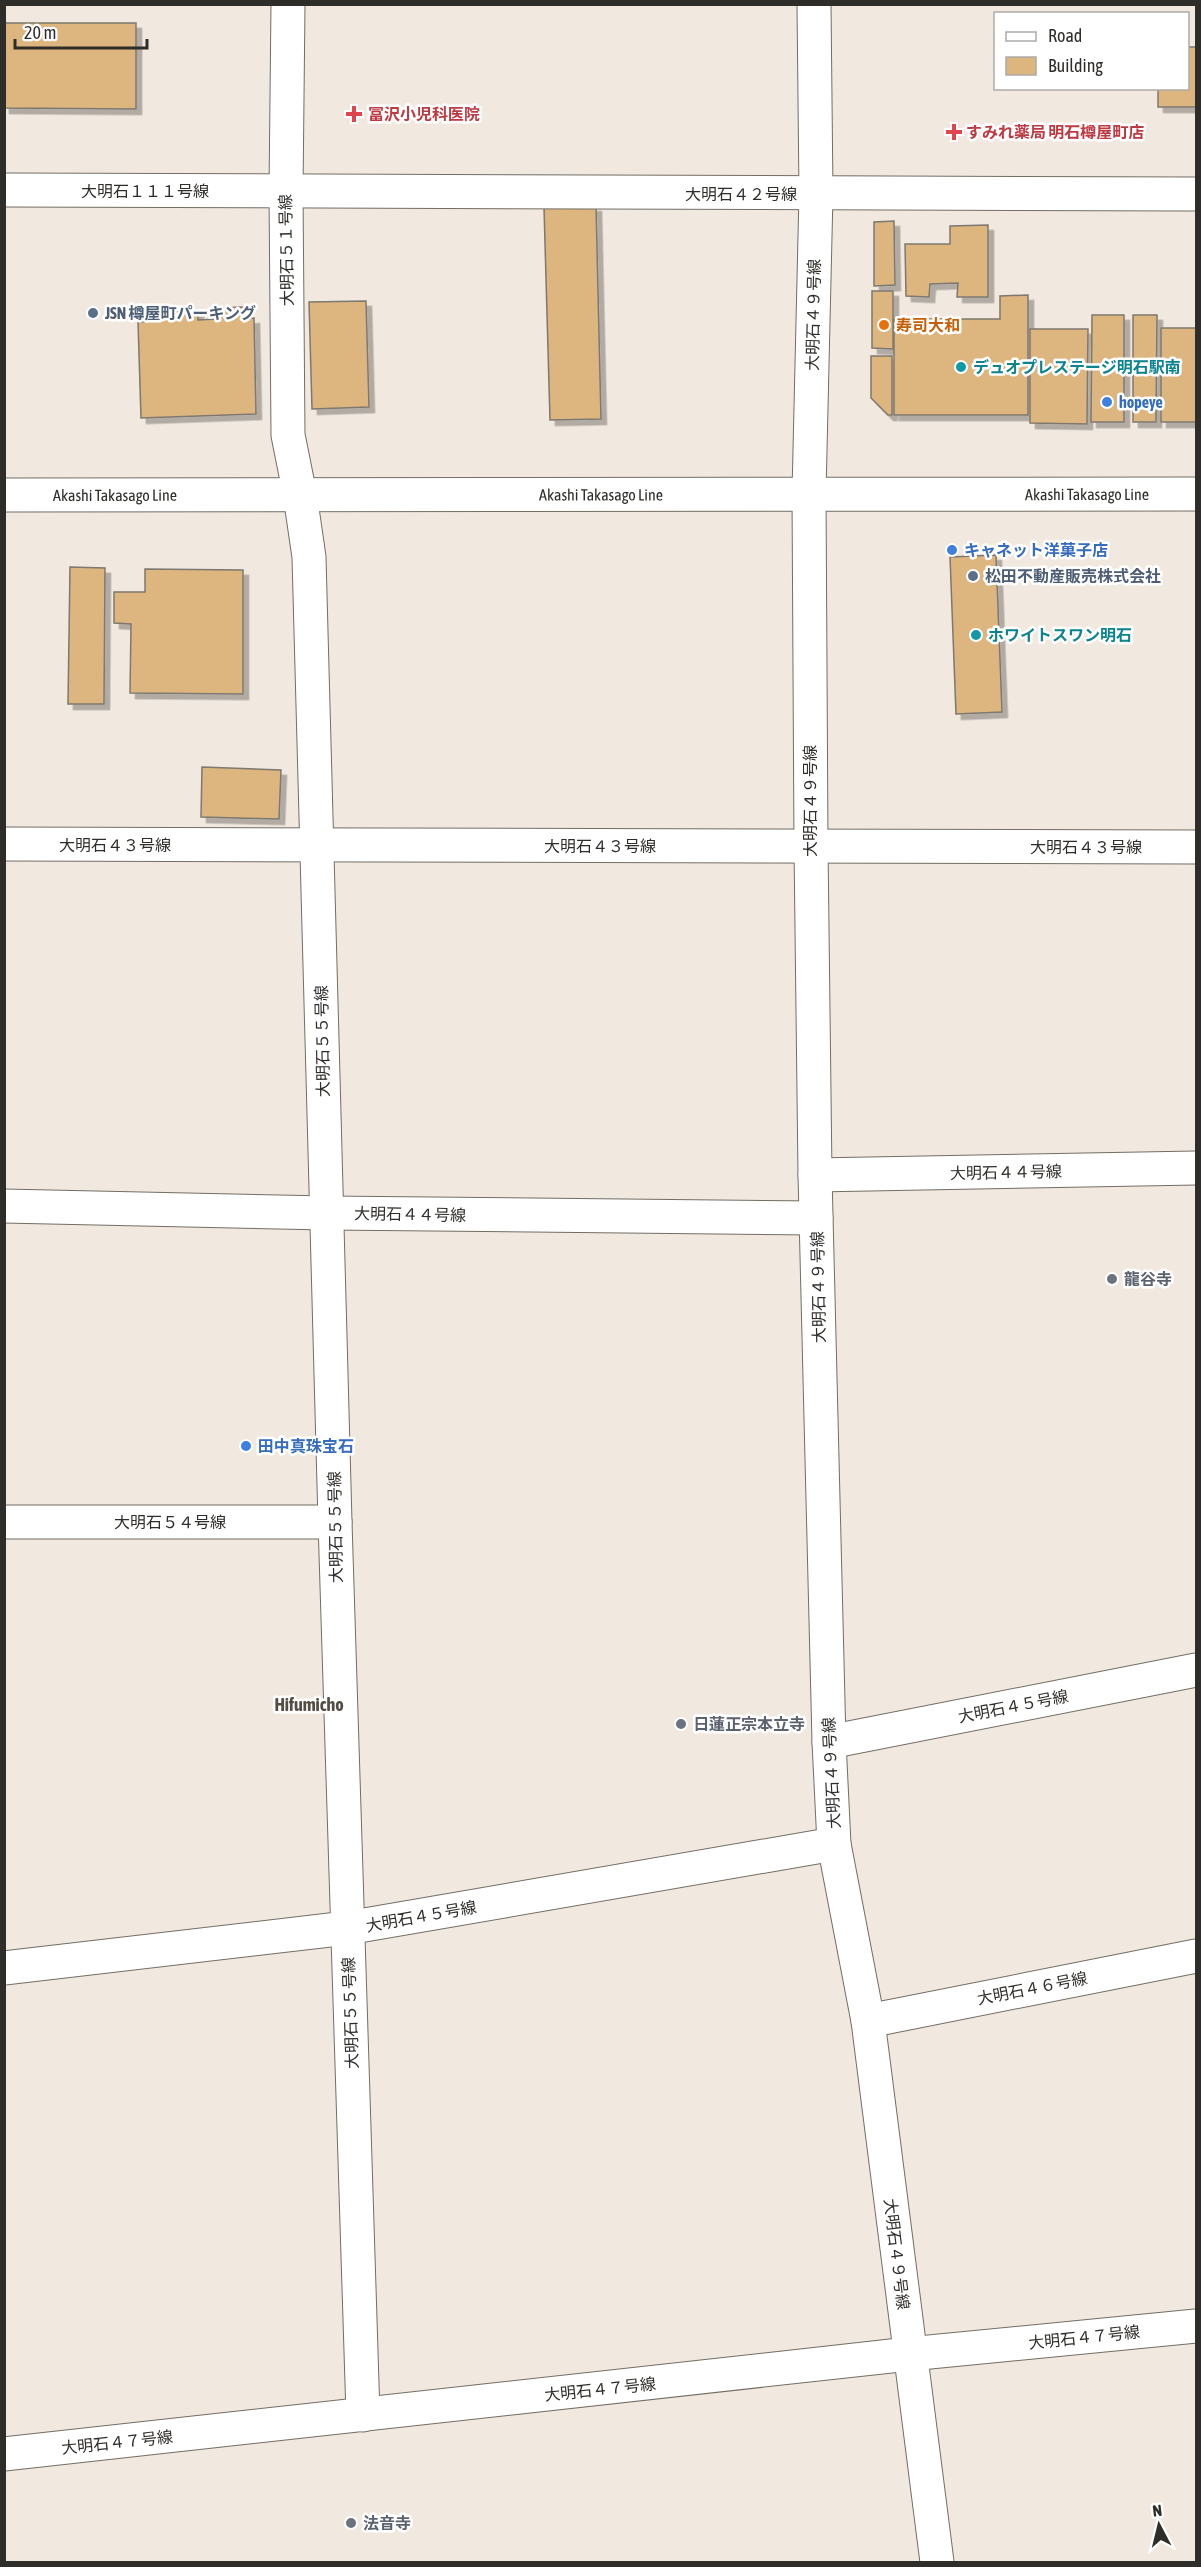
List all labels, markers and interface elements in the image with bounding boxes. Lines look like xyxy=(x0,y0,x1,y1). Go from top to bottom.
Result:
scale bar xyxy=(15,12,147,50)
legend xyxy=(994,12,1189,90)
text: 20 m xyxy=(24,22,56,43)
text: Road xyxy=(1048,25,1082,46)
text: Building xyxy=(1048,55,1103,76)
marker: 冨沢小児科医院 xyxy=(345,105,363,123)
place label: 冨沢小児科医院 xyxy=(368,105,480,123)
place label: すみれ薬局 明石樽屋町店 xyxy=(966,123,1144,141)
marker: すみれ薬局 明石樽屋町店 xyxy=(947,125,961,139)
street label: 大明石１１１号線 xyxy=(81,182,209,200)
street label: 大明石４２号線 xyxy=(685,185,797,203)
street label: 大明石５１号線 xyxy=(276,194,296,306)
street label: 大明石４９号線 xyxy=(803,259,823,371)
place label: JSN 樽屋町パーキング xyxy=(104,304,256,322)
marker: JSN 樽屋町パーキング xyxy=(86,306,100,320)
place label: 寿司大和 xyxy=(896,316,960,334)
marker: 寿司大和 xyxy=(877,318,891,332)
place label: デュオプレステージ明石駅南 xyxy=(973,358,1181,376)
marker: デュオプレステージ明石駅南 xyxy=(954,360,968,374)
place label: hopeye xyxy=(1119,393,1163,411)
marker: hopeye xyxy=(1100,395,1114,409)
street label: Akashi Takasago Line xyxy=(539,485,663,504)
street label: Akashi Takasago Line xyxy=(1025,485,1149,504)
street label: Akashi Takasago Line xyxy=(53,486,177,505)
place label: キャネット洋菓子店 xyxy=(964,541,1108,559)
marker: キャネット洋菓子店 xyxy=(945,543,959,557)
place label: 松田不動産販売株式会社 xyxy=(985,567,1161,585)
marker: 松田不動産販売株式会社 xyxy=(966,569,980,583)
place label: ホワイトスワン明石 xyxy=(988,626,1132,644)
marker: ホワイトスワン明石 xyxy=(969,628,983,642)
street label: 大明石４９号線 xyxy=(801,745,819,857)
street label: 大明石４３号線 xyxy=(59,836,171,854)
street label: 大明石４３号線 xyxy=(544,837,656,855)
street label: 大明石４３号線 xyxy=(1030,838,1142,856)
street label: 大明石５５号線 xyxy=(312,985,332,1097)
street label: 大明石４４号線 xyxy=(950,1162,1062,1182)
street label: 大明石４４号線 xyxy=(354,1204,466,1224)
street label: 大明石４９号線 xyxy=(808,1231,828,1343)
place label: 龍谷寺 xyxy=(1124,1270,1172,1288)
marker: 龍谷寺 xyxy=(1105,1272,1119,1286)
place label: 田中真珠宝石 xyxy=(258,1437,354,1455)
marker: 田中真珠宝石 xyxy=(239,1439,253,1453)
street label: 大明石５５号線 xyxy=(325,1471,345,1583)
street label: 大明石５４号線 xyxy=(114,1513,226,1531)
street label: 大明石４５号線 xyxy=(956,1686,1070,1726)
district label: Hifumicho xyxy=(274,1694,344,1715)
place label: 日蓮正宗本立寺 xyxy=(693,1715,805,1733)
marker: 日蓮正宗本立寺 xyxy=(674,1717,688,1731)
street label: 大明石４９号線 xyxy=(819,1717,843,1829)
street label: 大明石４５号線 xyxy=(364,1897,478,1935)
street label: 大明石５５号線 xyxy=(339,1957,361,2069)
street label: 大明石４６号線 xyxy=(975,1968,1089,2008)
street label: 大明石４９号線 xyxy=(881,2197,913,2311)
street label: 大明石４７号線 xyxy=(1027,2322,1141,2352)
street label: 大明石４７号線 xyxy=(543,2374,657,2404)
street label: 大明石４７号線 xyxy=(60,2427,174,2457)
north arrow xyxy=(1129,2495,1189,2555)
text: N xyxy=(1151,2501,1163,2520)
place label: 法音寺 xyxy=(363,2514,411,2532)
marker: 法音寺 xyxy=(344,2516,358,2530)

